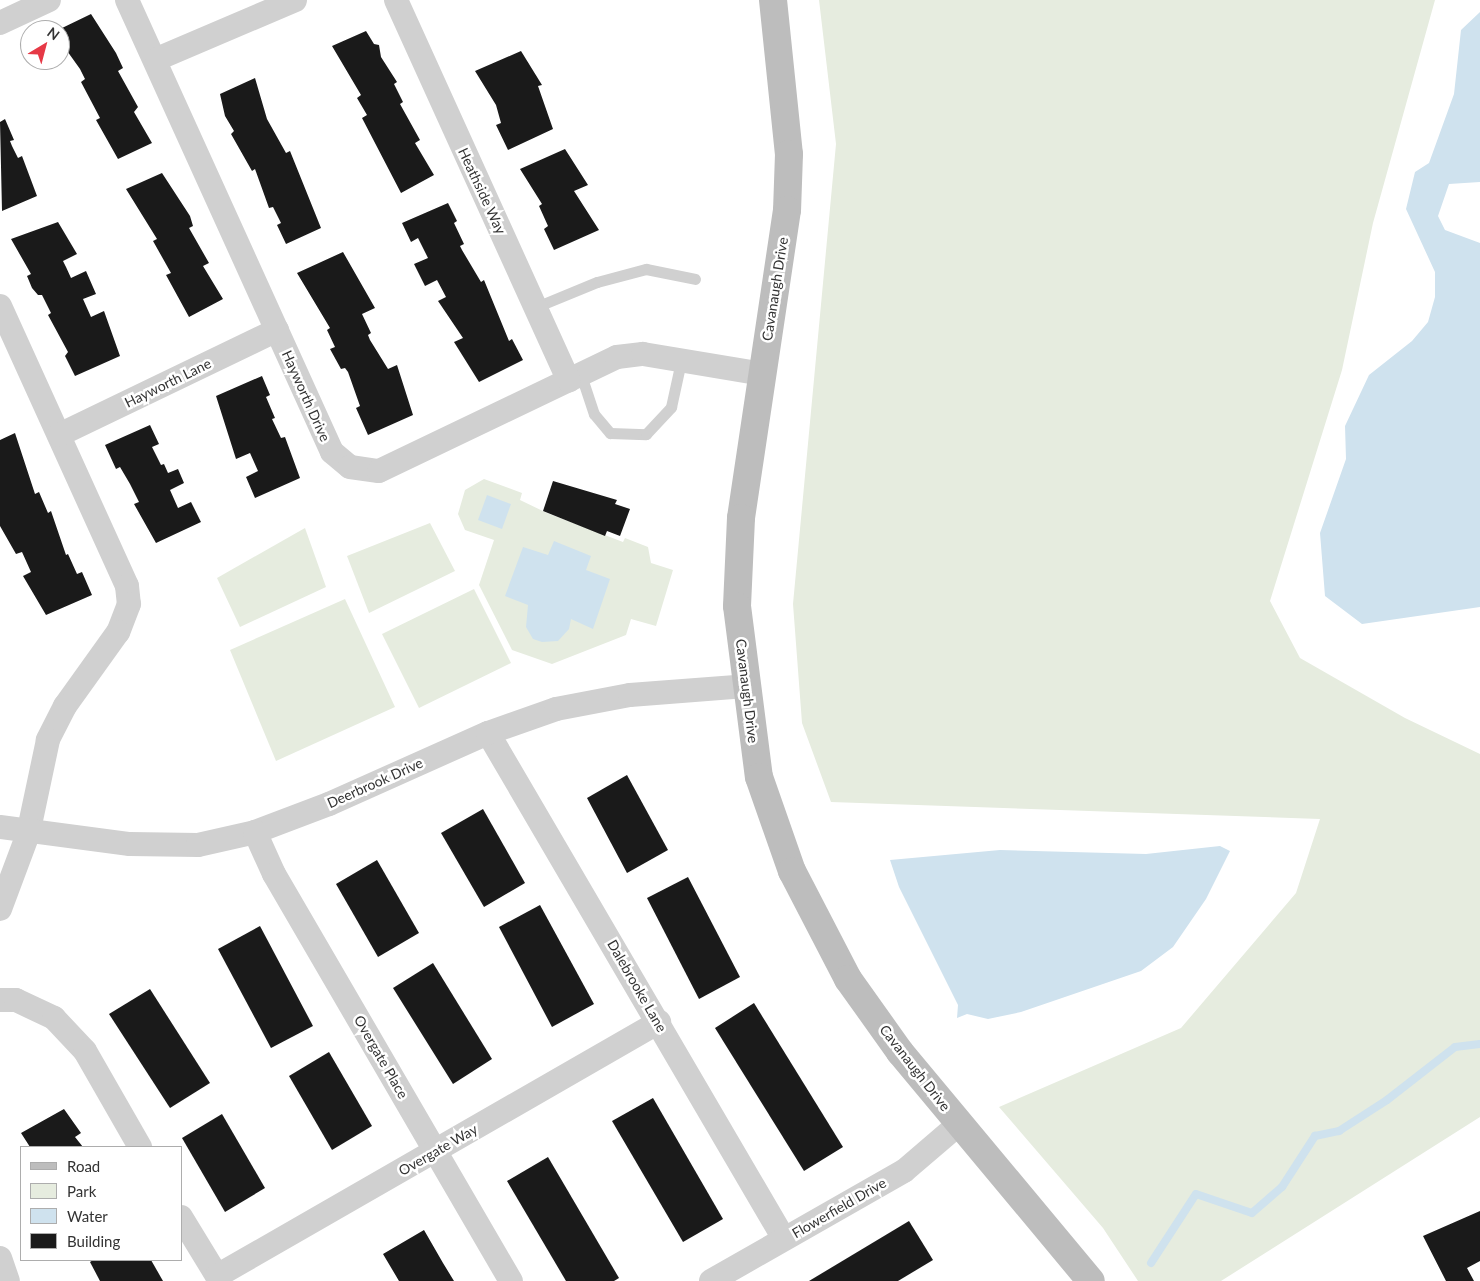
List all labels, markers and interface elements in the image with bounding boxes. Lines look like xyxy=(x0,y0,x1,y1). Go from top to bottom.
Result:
north arrow xyxy=(20,20,70,70)
text: N xyxy=(44,23,63,43)
street label: Heathside Way xyxy=(455,145,509,237)
street label: Cavanaugh Drive xyxy=(759,236,791,342)
street label: Hayworth Drive xyxy=(278,348,334,444)
street label: Hayworth Lane xyxy=(122,355,214,411)
street label: Cavanaugh Drive xyxy=(732,638,762,744)
street label: Deerbrook Drive xyxy=(325,754,425,812)
street label: Dalebrooke Lane xyxy=(604,937,670,1035)
street label: Overgate Place xyxy=(350,1012,412,1102)
street label: Cavanaugh Drive xyxy=(876,1022,954,1114)
street label: Overgate Way xyxy=(396,1121,480,1179)
legend xyxy=(20,1146,182,1261)
text: Road xyxy=(67,1157,100,1175)
street label: Flowerfield Drive xyxy=(789,1174,889,1242)
text: Park xyxy=(67,1182,96,1200)
text: Water xyxy=(67,1207,108,1225)
text: Building xyxy=(67,1232,120,1250)

